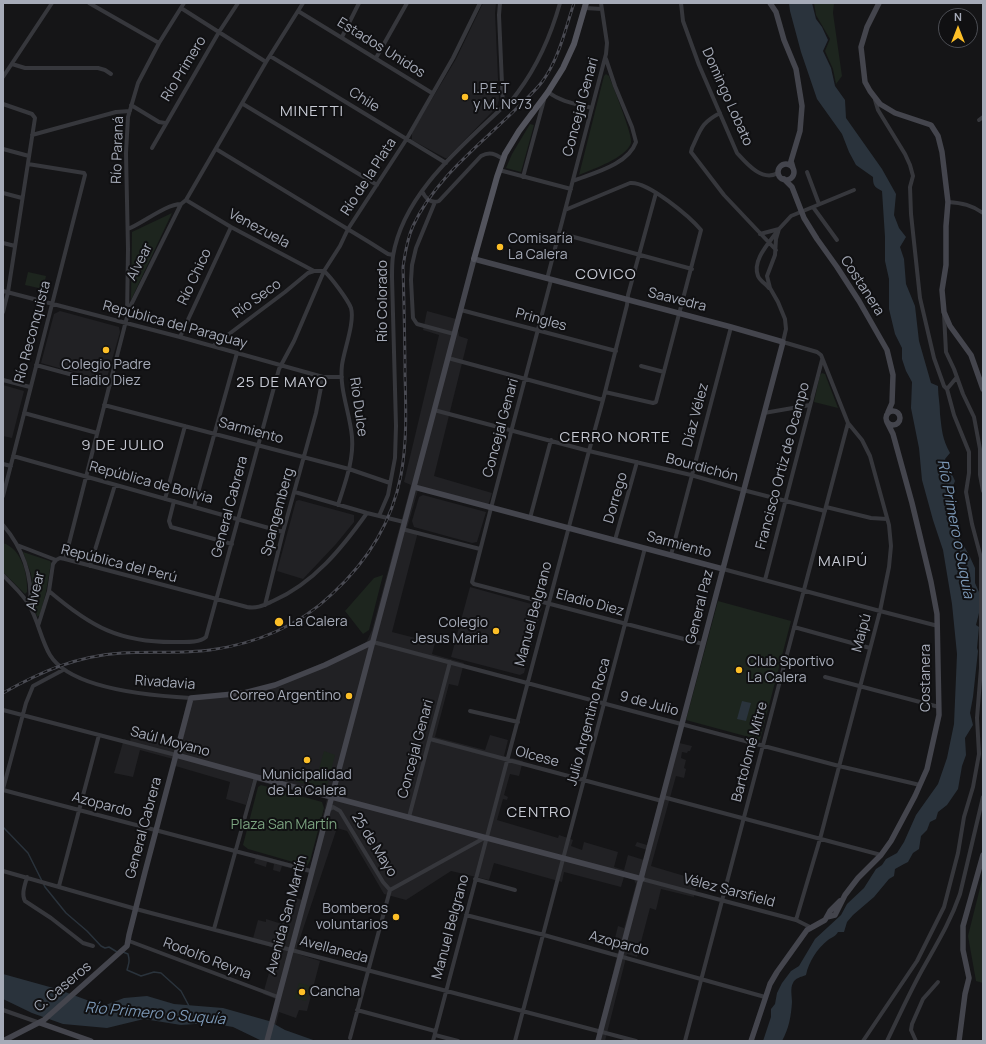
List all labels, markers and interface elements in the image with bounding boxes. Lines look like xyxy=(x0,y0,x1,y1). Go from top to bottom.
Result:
north arrow xyxy=(938,8,978,48)
text: N xyxy=(954,9,962,24)
street label: Estados Unidos xyxy=(334,14,428,82)
street label: Río Primero xyxy=(158,33,210,105)
street label: Domingo Lobato xyxy=(698,45,756,149)
street label: Concejal Genari xyxy=(560,56,602,158)
place label: I.P.E.T y M. N°73 xyxy=(473,81,532,114)
street label: Chile xyxy=(346,84,382,116)
marker: I.P.E.T y M. N°73 xyxy=(460,92,470,102)
district label: MINETTI xyxy=(280,103,344,121)
street label: Río Paraná xyxy=(108,116,128,184)
street label: Río de la Plata xyxy=(338,135,400,219)
street label: Venezuela xyxy=(225,206,293,252)
place label: Comisaría La Calera xyxy=(508,231,573,264)
street label: Alvear xyxy=(123,240,157,284)
marker: Comisaría La Calera xyxy=(495,242,505,252)
street label: Río Chico xyxy=(175,246,215,308)
street label: Costanera xyxy=(836,253,888,319)
street label: Río Colorado xyxy=(375,260,391,342)
district label: COVICO xyxy=(575,266,637,284)
street label: Río Seco xyxy=(229,276,285,322)
street label: Río Reconquista xyxy=(11,279,55,385)
street label: Saavedra xyxy=(646,285,708,315)
street label: República del Paraguay xyxy=(101,298,249,352)
street label: Pringles xyxy=(514,305,568,335)
marker: Colegio Padre Eladio Diez xyxy=(101,345,111,355)
place label: Colegio Padre Eladio Diez xyxy=(61,357,151,390)
district label: 25 DE MAYO xyxy=(236,374,328,392)
street label: Río Dulce xyxy=(346,376,370,438)
street label: Concejal Genari xyxy=(480,377,522,479)
street label: Díaz Vélez xyxy=(679,381,713,449)
street label: Francisco Ortiz de Ocampo xyxy=(753,381,813,551)
street label: Sarmiento xyxy=(217,414,285,448)
district label: CERRO NORTE xyxy=(559,429,671,447)
district label: 9 DE JULIO xyxy=(81,437,165,455)
street label: Bourdichón xyxy=(664,450,740,486)
street label: General Cabrera xyxy=(208,454,252,560)
street label: República de Bolivia xyxy=(87,458,215,508)
water label: Río Primero o Suquía xyxy=(933,458,977,600)
street label: Spangemberg xyxy=(258,466,298,558)
street label: Dorrego xyxy=(601,471,631,525)
street label: Sarmiento xyxy=(645,528,713,562)
street label: República del Perú xyxy=(59,541,179,587)
district label: MAIPÚ xyxy=(818,553,868,571)
street label: Manuel Belgrano xyxy=(512,560,556,668)
street label: General Paz xyxy=(683,568,717,646)
street label: Alvear xyxy=(23,570,49,612)
street label: Eladio Diez xyxy=(554,586,626,620)
street label: Maipú xyxy=(849,612,875,654)
place label: La Calera xyxy=(288,614,348,630)
place label: Colegio Jesus Maria xyxy=(412,615,488,648)
marker: La Calera xyxy=(273,616,285,628)
marker: Colegio Jesus Maria xyxy=(491,626,501,636)
street label: Costanera xyxy=(918,644,934,712)
place label: Club Sportivo La Calera xyxy=(747,654,834,686)
street label: Julio Argentino Roca xyxy=(564,656,614,788)
marker: Club Sportivo La Calera xyxy=(734,665,744,675)
street label: Rivadavia xyxy=(134,673,196,693)
place label: Correo Argentino xyxy=(230,688,341,704)
street label: 9 de Julio xyxy=(618,688,680,720)
marker: Correo Argentino xyxy=(344,691,354,701)
street label: Concejal Genari xyxy=(395,698,437,800)
street label: Bartolomé Mitre xyxy=(729,700,771,804)
street label: Saúl Moyano xyxy=(128,723,212,761)
street label: Olcese xyxy=(513,743,561,771)
marker: Municipalidad de La Calera xyxy=(302,755,312,765)
place label: Municipalidad de La Calera xyxy=(262,767,352,800)
street label: General Cabrera xyxy=(122,775,166,881)
street label: Azopardo xyxy=(70,789,134,821)
district label: CENTRO xyxy=(507,804,571,822)
street label: 25 de Mayo xyxy=(348,810,400,880)
park label: Plaza San Martín xyxy=(231,817,337,833)
street label: Avenida San Martín xyxy=(263,853,311,977)
street label: Vélez Sarsfield xyxy=(681,871,777,911)
street label: Manuel Belgrano xyxy=(429,873,473,981)
place label: Bomberos voluntarios xyxy=(316,901,388,934)
marker: Bomberos voluntarios xyxy=(391,912,401,922)
street label: Azopardo xyxy=(587,928,651,960)
street label: Avellaneda xyxy=(298,933,370,967)
street label: Rodolfo Reyna xyxy=(161,934,253,984)
street label: C. Caseros xyxy=(31,958,95,1016)
place label: Cancha xyxy=(310,984,360,1000)
marker: Cancha xyxy=(297,987,307,997)
water label: Río Primero o Suquía xyxy=(84,999,226,1029)

